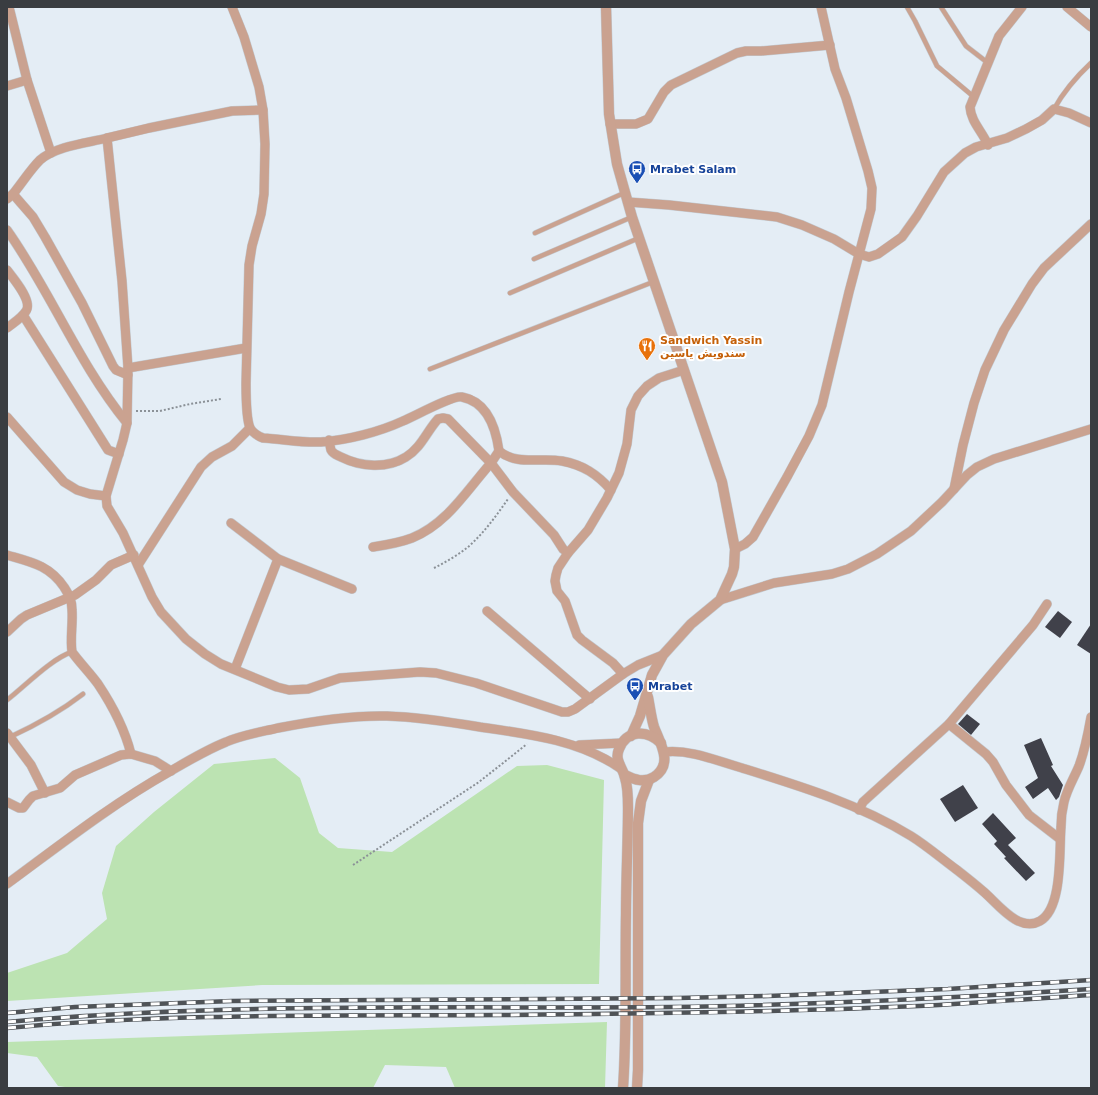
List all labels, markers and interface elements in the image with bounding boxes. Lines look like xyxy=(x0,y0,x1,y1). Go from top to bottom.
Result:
bus stop icon: Mrabet Salam xyxy=(627,159,647,184)
place label: Mrabet Salam xyxy=(650,163,736,176)
place label: Sandwich Yassin سندويش ياسين xyxy=(660,334,762,360)
restaurant icon: Sandwich Yassin سندويش ياسين xyxy=(637,336,657,361)
bus stop icon: Mrabet xyxy=(625,676,645,701)
place label: Mrabet xyxy=(648,680,692,693)

